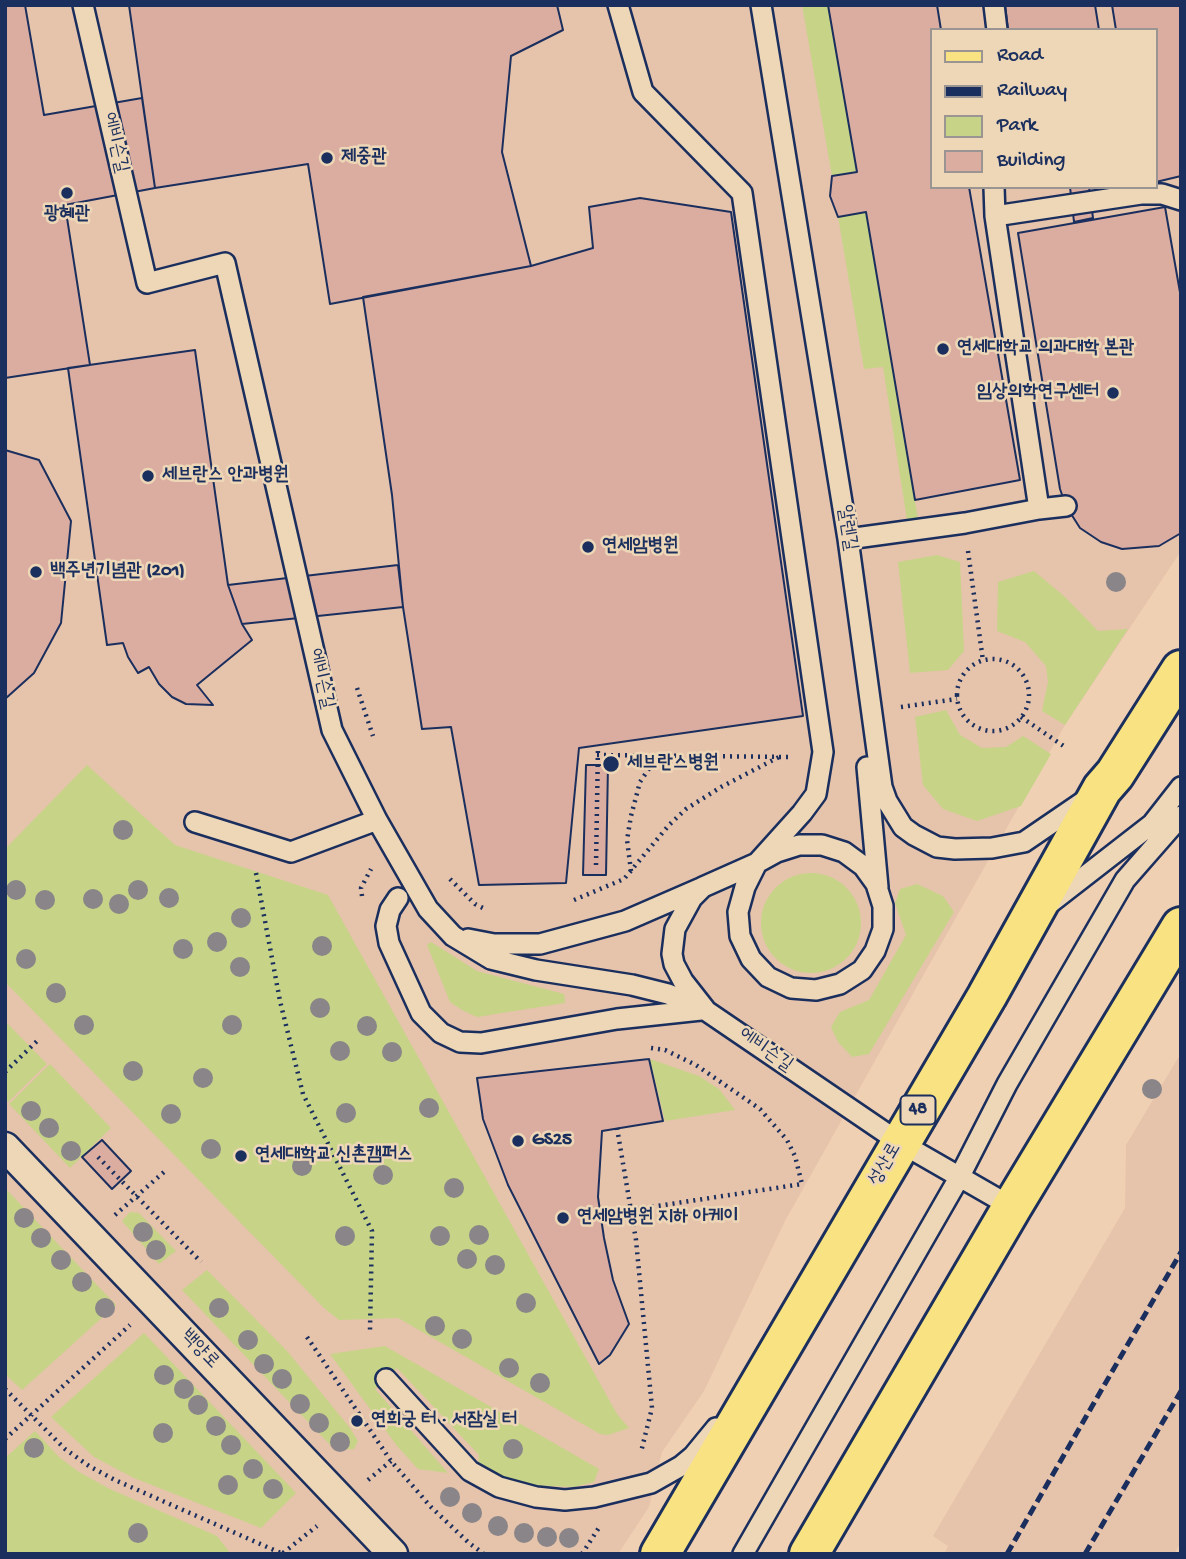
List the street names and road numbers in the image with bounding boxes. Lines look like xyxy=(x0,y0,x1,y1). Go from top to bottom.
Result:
street label: 에비슨길 xyxy=(96,111,132,175)
street label: 알렌길 xyxy=(831,504,861,552)
street label: 에비슨길 xyxy=(302,647,338,711)
street label: 에비슨길 xyxy=(733,1024,797,1078)
road number: 48 xyxy=(900,1096,936,1125)
street label: 성산로 xyxy=(865,1139,907,1191)
street label: 백양로 xyxy=(175,1326,223,1374)

